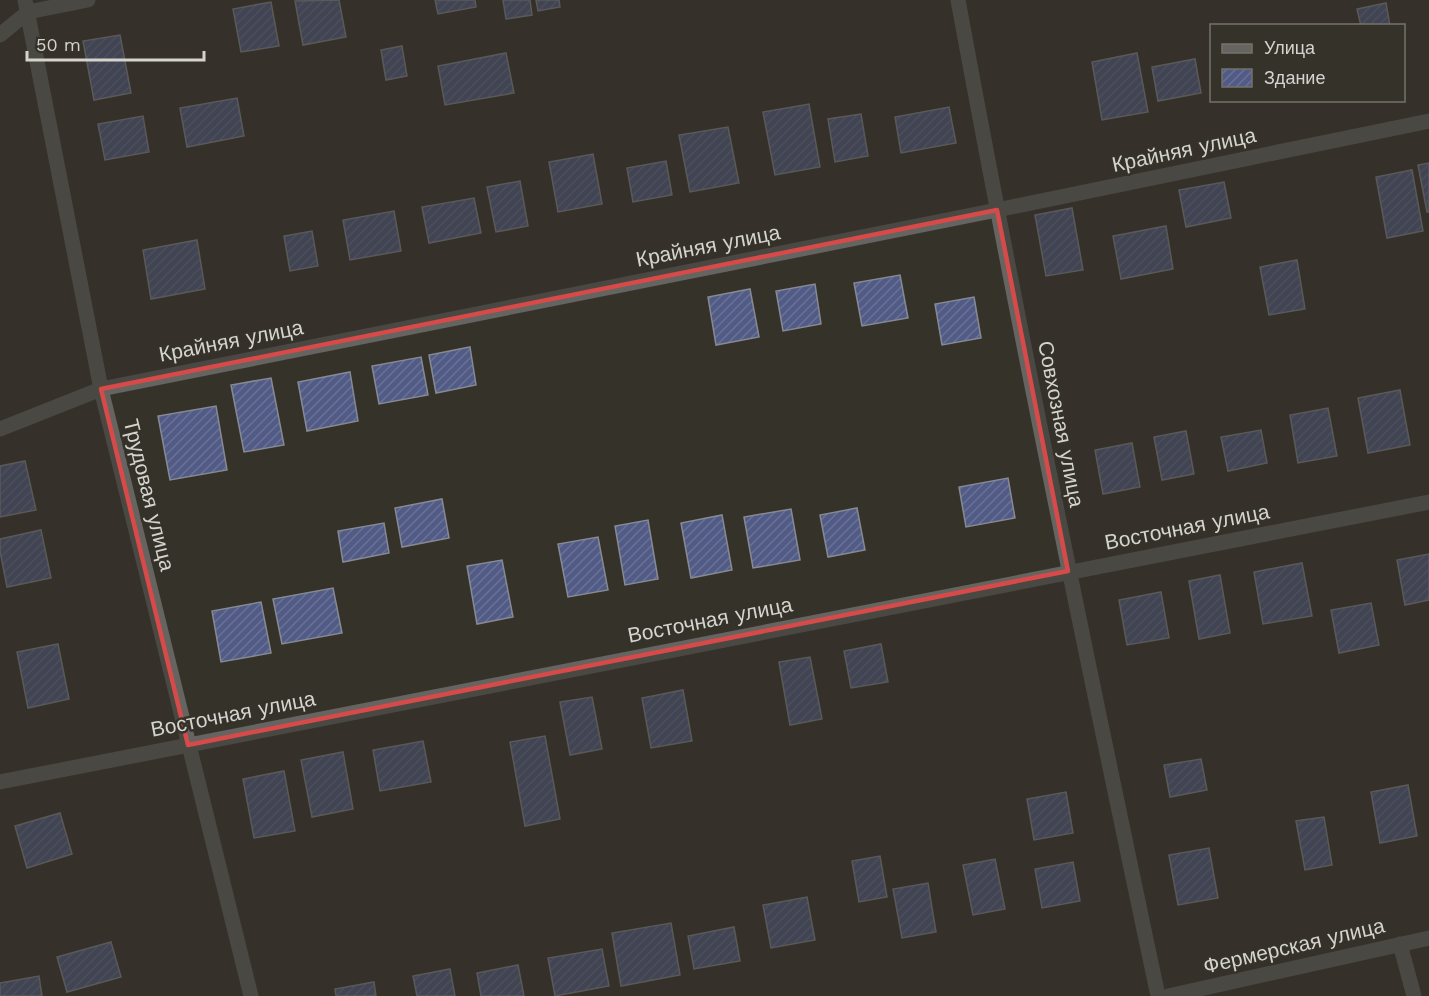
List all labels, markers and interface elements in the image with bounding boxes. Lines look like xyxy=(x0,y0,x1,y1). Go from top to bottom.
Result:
scale bar xyxy=(27,24,204,62)
legend xyxy=(1210,24,1405,102)
text: 50 m xyxy=(36,34,81,55)
text: Улица xyxy=(1264,37,1316,58)
text: Здание xyxy=(1264,67,1325,88)
street label: Крайняя улица xyxy=(1110,122,1258,177)
street label: Крайняя улица xyxy=(634,219,783,272)
street label: Крайняя улица xyxy=(157,314,306,367)
street label: Совхозная улица xyxy=(1033,339,1090,509)
street label: Трудовая улица xyxy=(119,416,181,574)
street label: Восточная улица xyxy=(1102,498,1272,555)
street label: Восточная улица xyxy=(625,591,795,648)
street label: Восточная улица xyxy=(148,685,318,742)
street label: Фермерская улица xyxy=(1201,912,1387,979)

